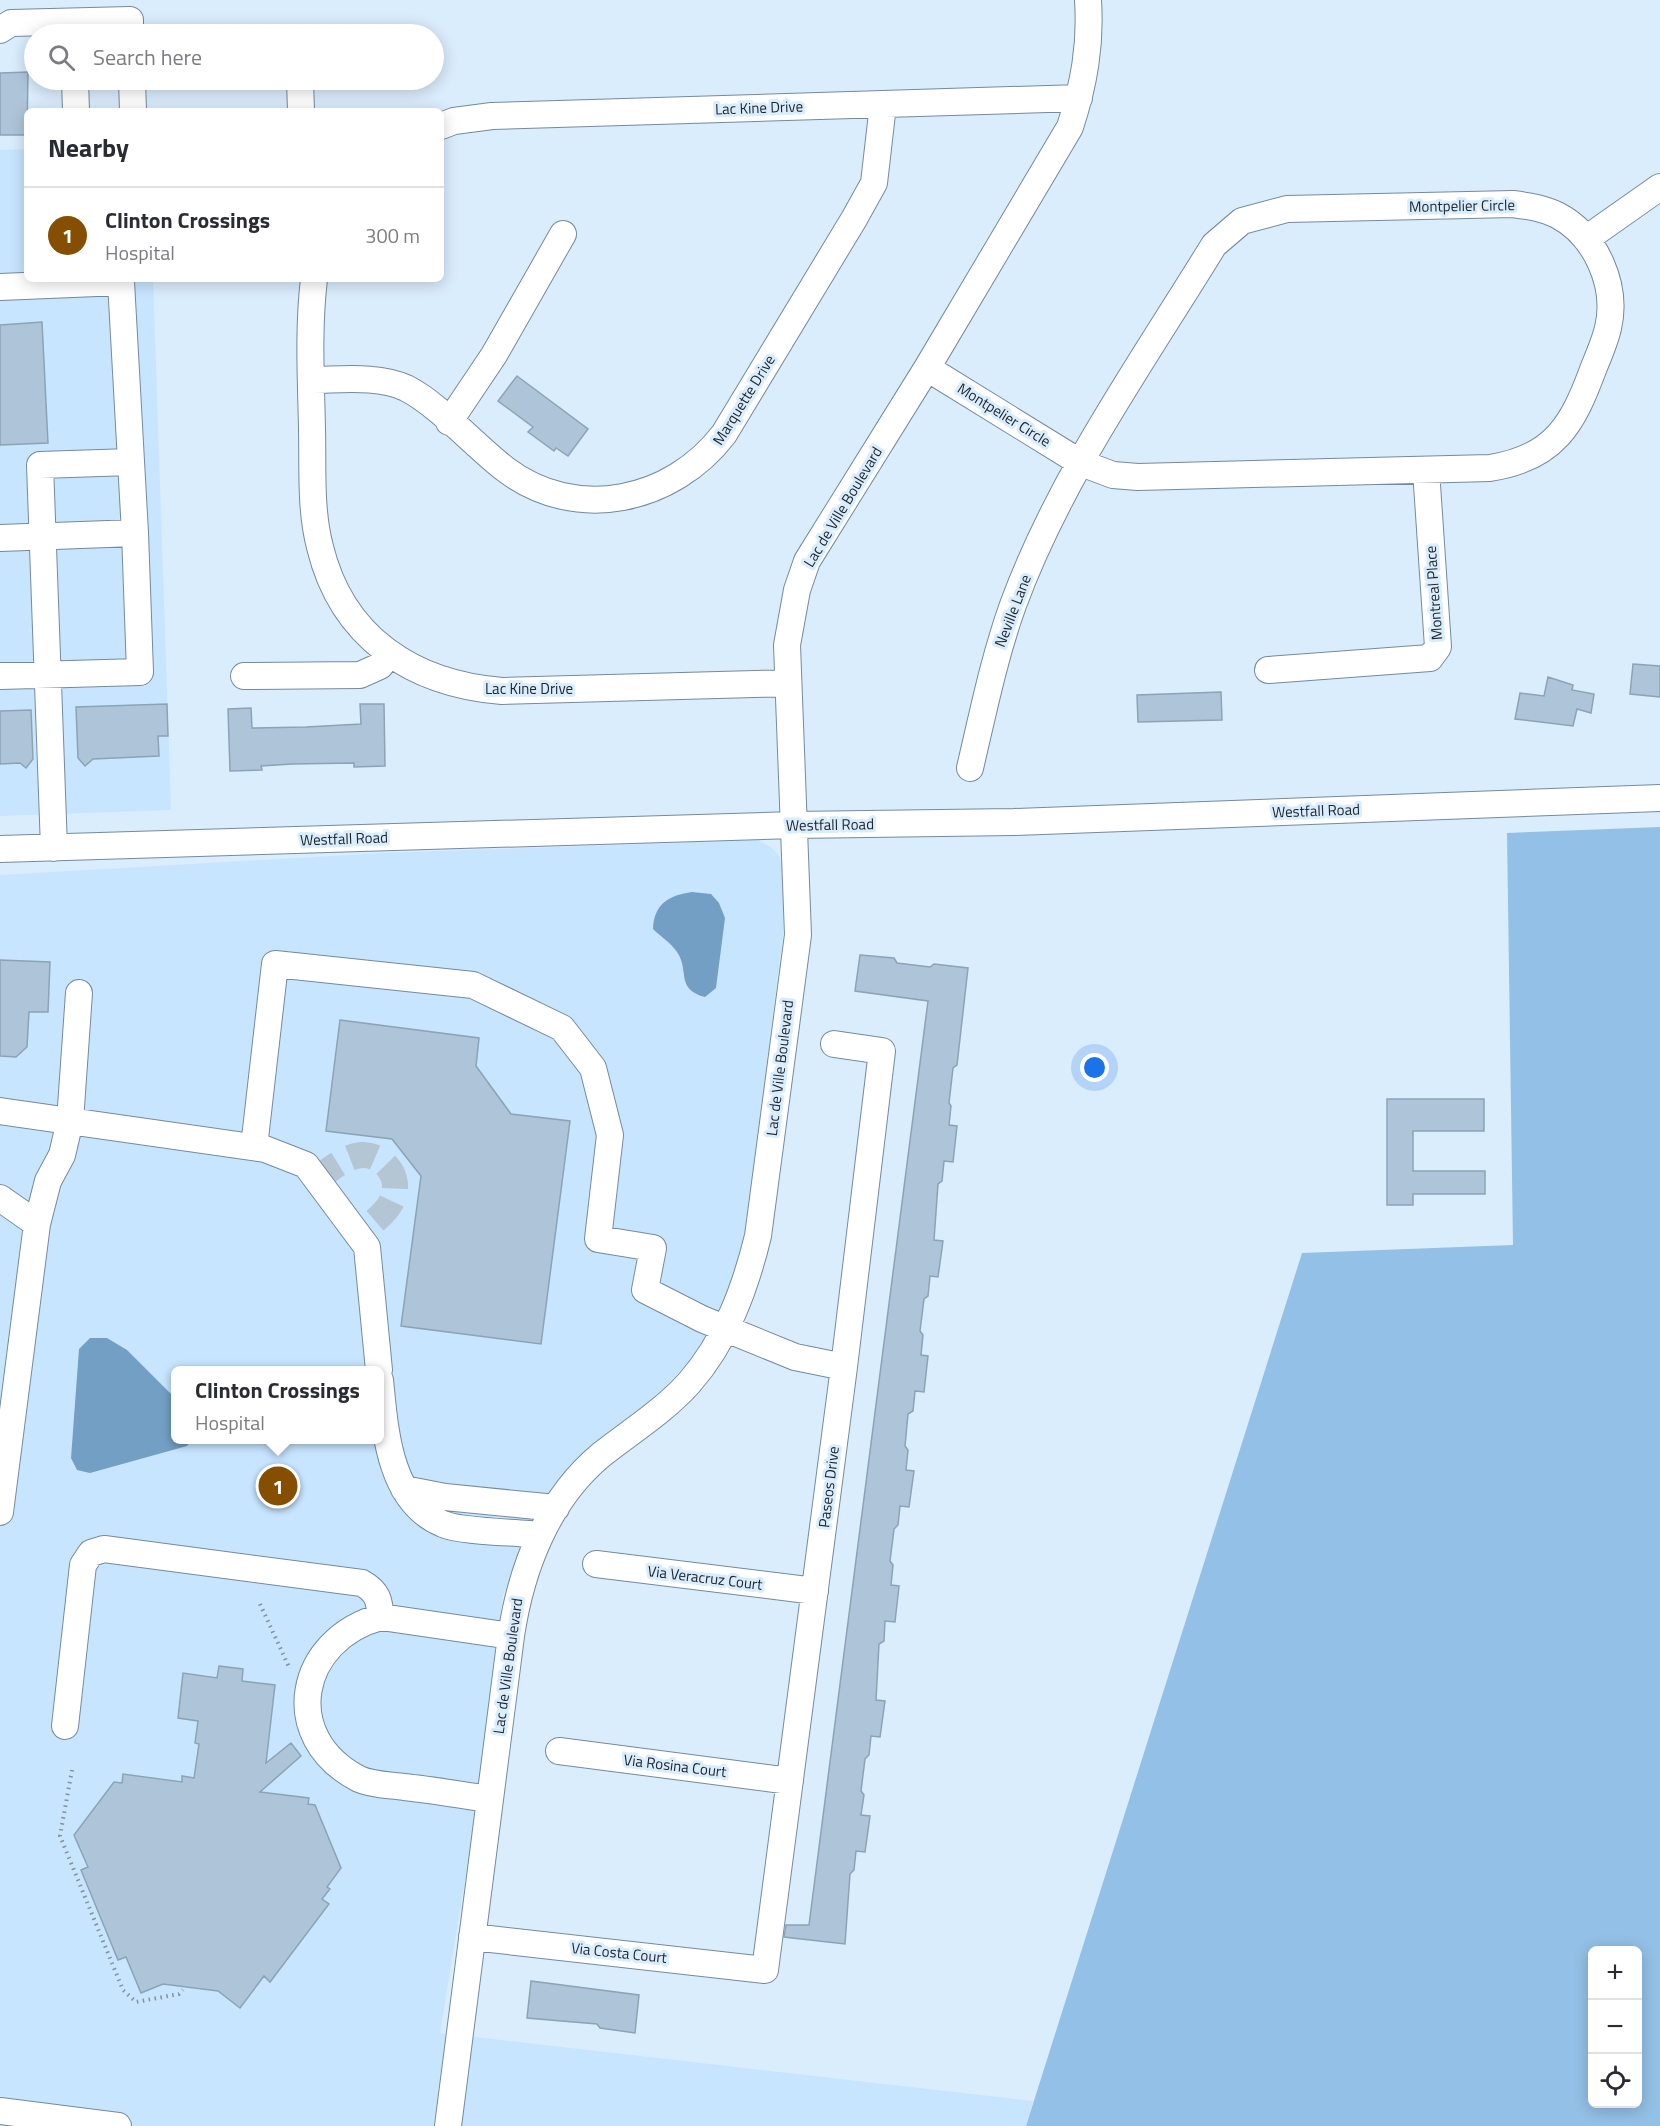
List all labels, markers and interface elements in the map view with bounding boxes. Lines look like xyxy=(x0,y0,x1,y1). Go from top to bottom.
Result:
search box xyxy=(24,24,444,90)
text: Search here xyxy=(93,40,202,74)
icon: search xyxy=(45,41,78,74)
street label: Lac Kine Drive xyxy=(715,94,803,121)
text: Nearby xyxy=(48,128,129,167)
street label: Montpelier Circle xyxy=(1409,193,1515,218)
text: Clinton Crossings xyxy=(105,203,270,237)
text: 1 xyxy=(62,220,73,251)
text: 300 m xyxy=(365,220,420,251)
text: Hospital xyxy=(105,237,175,268)
street label: Marquette Drive xyxy=(707,350,781,449)
street label: Montpelier Circle xyxy=(953,377,1055,452)
street label: Lac de Ville Boulevard xyxy=(797,442,888,571)
street label: Montreal Place xyxy=(1419,545,1448,641)
street label: Neville Lane xyxy=(988,571,1037,650)
street label: Lac Kine Drive xyxy=(485,677,573,700)
street label: Westfall Road xyxy=(1272,797,1360,824)
street label: Westfall Road xyxy=(786,812,874,837)
street label: Westfall Road xyxy=(300,825,388,852)
street label: Lac de Ville Boulevard xyxy=(760,999,799,1137)
your location xyxy=(1080,1053,1109,1082)
popup xyxy=(171,1366,384,1444)
text: Clinton Crossings xyxy=(195,1373,360,1407)
text: Hospital xyxy=(195,1407,265,1438)
street label: Paseos Drive xyxy=(812,1445,845,1529)
pin: 1 xyxy=(258,1464,298,1508)
street label: Via Veracruz Court xyxy=(646,1559,765,1596)
street label: Lac de Ville Boulevard xyxy=(487,1597,528,1735)
street label: Via Rosina Court xyxy=(622,1748,728,1783)
street label: Via Costa Court xyxy=(570,1936,669,1969)
map controls xyxy=(1588,1946,1642,2108)
button: + xyxy=(1588,1946,1642,2000)
button: − xyxy=(1588,2000,1642,2054)
button: locate xyxy=(1588,2054,1642,2108)

